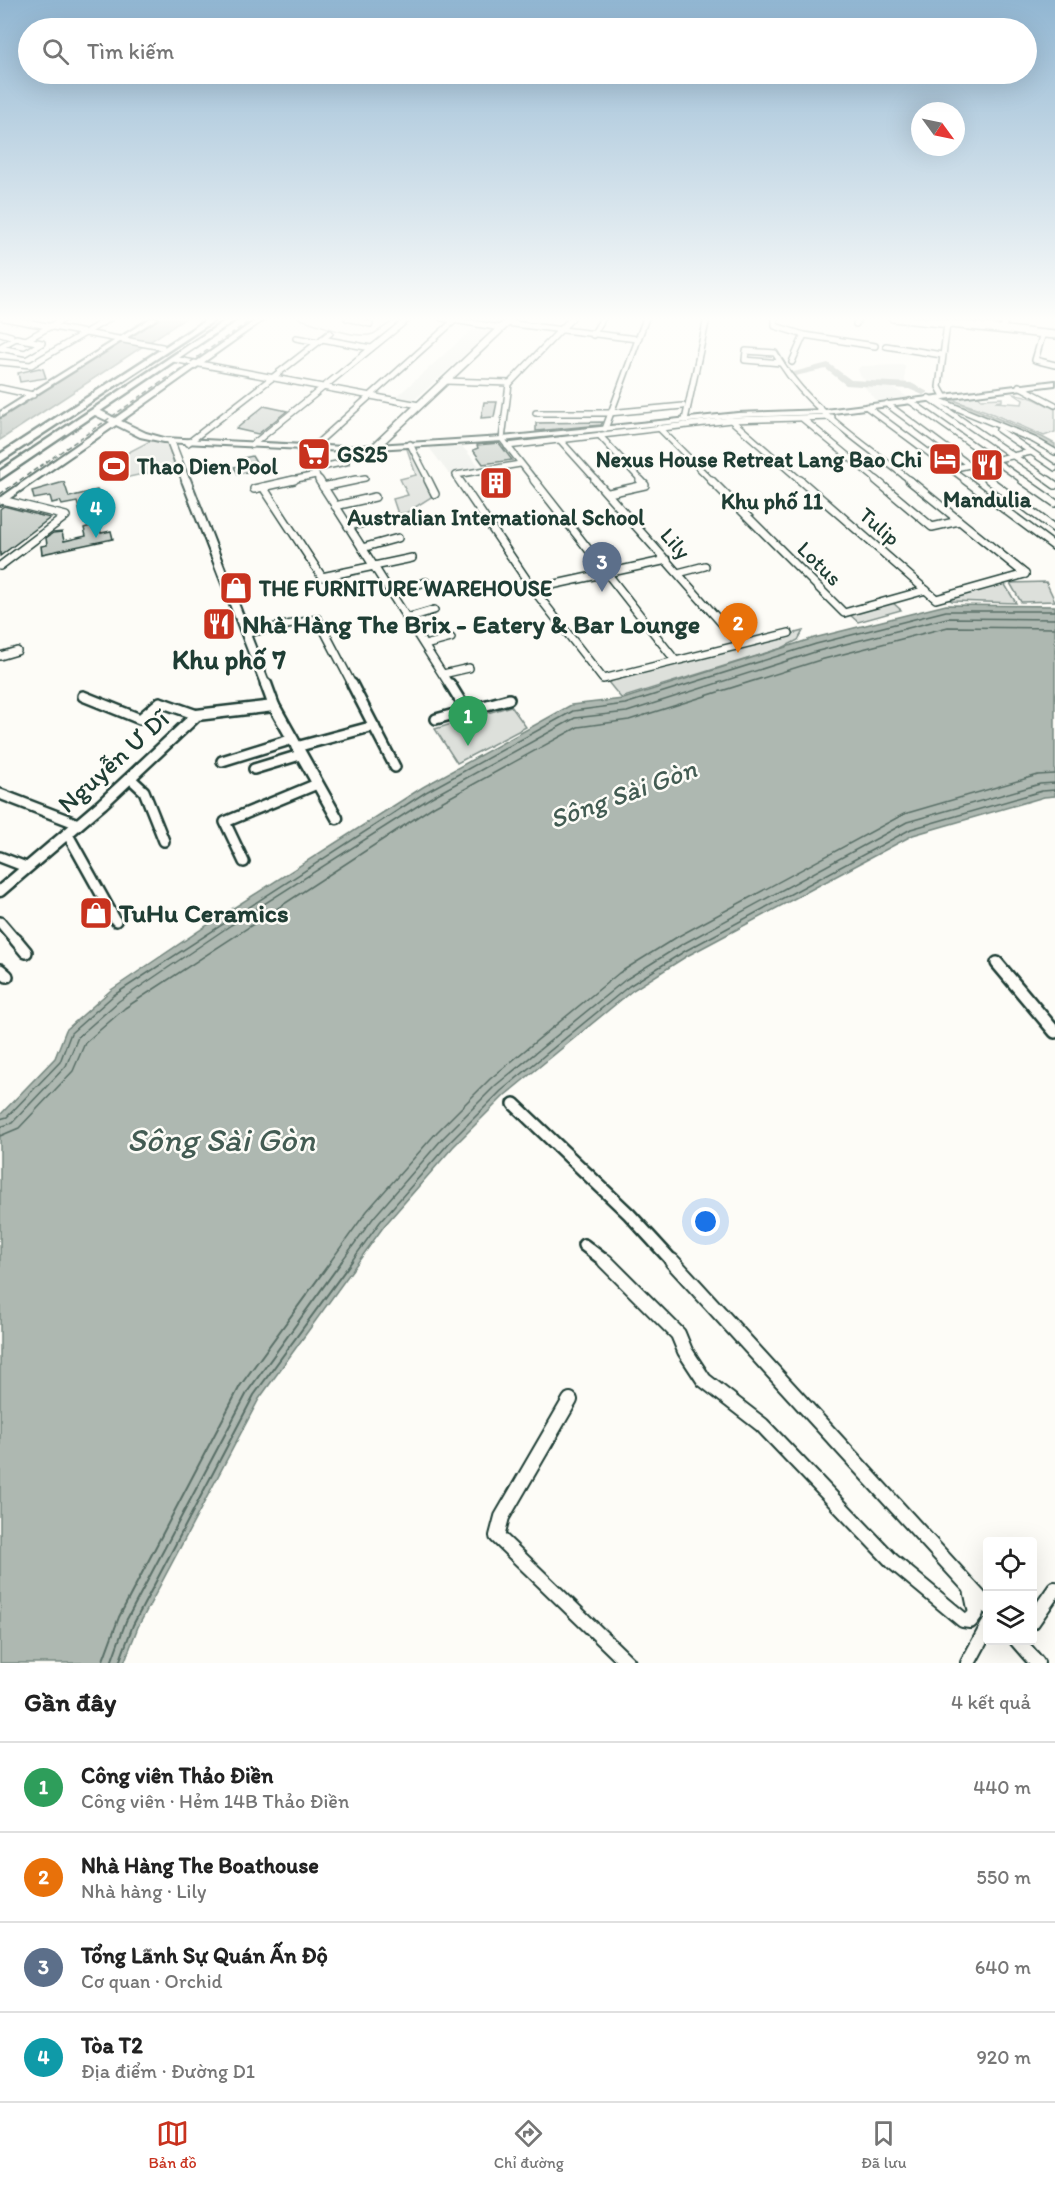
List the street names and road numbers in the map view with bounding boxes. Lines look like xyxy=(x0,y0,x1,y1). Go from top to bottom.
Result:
street label: Tulip xyxy=(854,501,906,552)
street label: Lily xyxy=(655,522,697,565)
street label: Lotus xyxy=(792,535,848,591)
street label: Nguyễn Ư Dĩ xyxy=(51,702,176,819)

